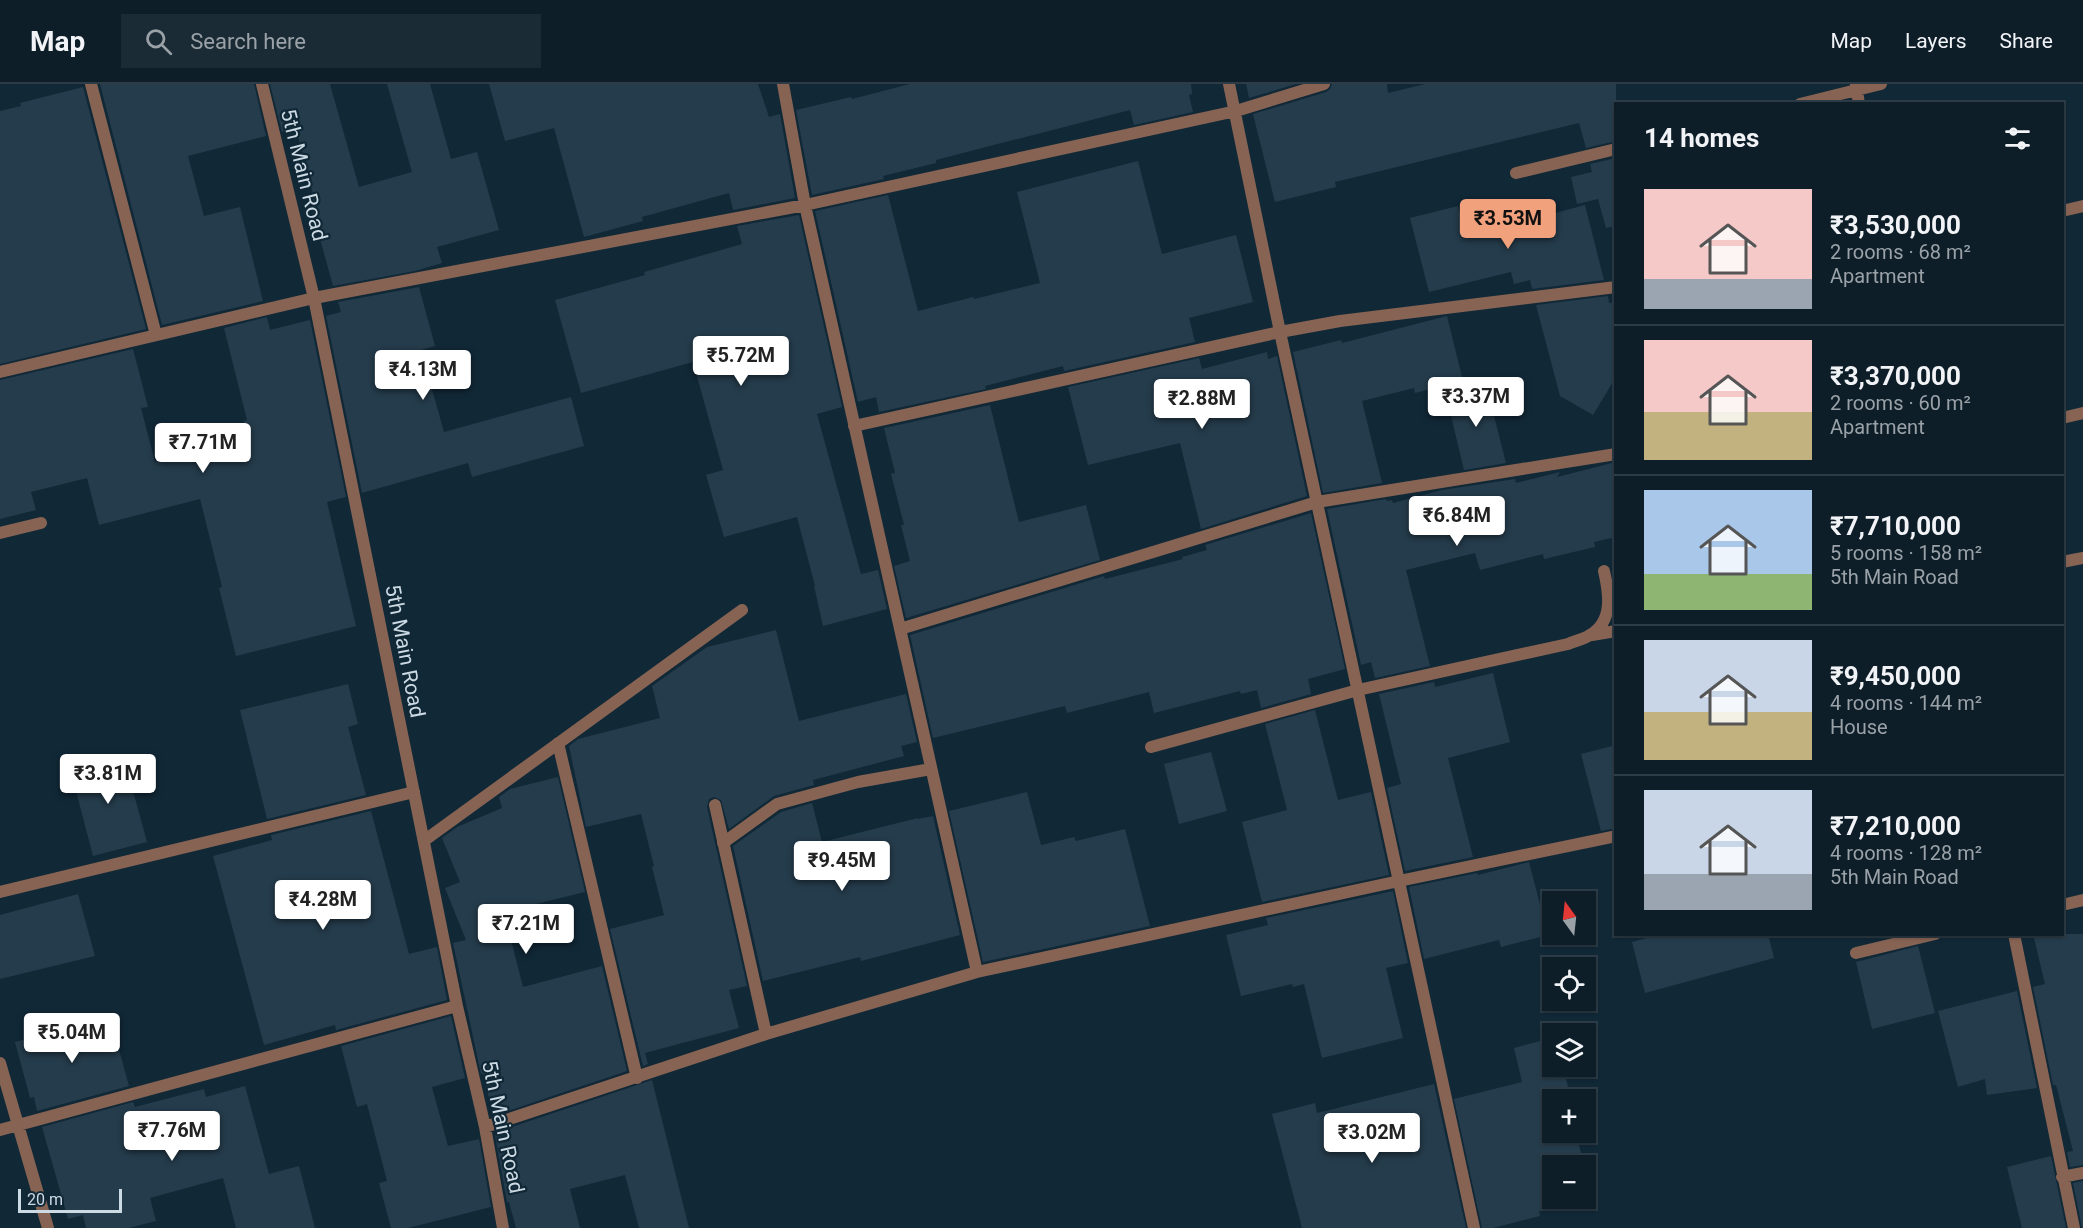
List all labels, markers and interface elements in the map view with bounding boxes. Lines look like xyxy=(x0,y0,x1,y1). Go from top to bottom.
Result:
search box xyxy=(121,14,541,68)
text: Map xyxy=(30,25,85,58)
icon: search xyxy=(142,25,175,58)
text: Search here xyxy=(190,29,306,54)
text: Map xyxy=(1830,29,1872,53)
text: Layers xyxy=(1905,29,1966,53)
text: Share xyxy=(1999,29,2053,53)
street label: 5th Main Road xyxy=(276,106,332,244)
icon: filters xyxy=(2001,122,2034,155)
text: 14 homes xyxy=(1644,123,1759,153)
pin: ₹3.53M xyxy=(1459,199,1557,250)
text: ₹3.53M xyxy=(1474,206,1542,230)
text: ₹3,530,000 xyxy=(1830,210,1961,240)
icon: home xyxy=(1692,213,1764,285)
text: 2 rooms · 68 m² xyxy=(1830,240,1971,264)
text: Apartment xyxy=(1830,264,1925,288)
pin: ₹5.72M xyxy=(692,336,790,387)
text: ₹5.72M xyxy=(707,343,775,367)
pin: ₹4.13M xyxy=(374,350,472,401)
text: ₹4.13M xyxy=(389,357,457,381)
text: ₹3,370,000 xyxy=(1830,361,1961,391)
icon: home xyxy=(1692,364,1764,436)
pin: ₹3.37M xyxy=(1427,377,1525,428)
pin: ₹2.88M xyxy=(1153,379,1251,430)
text: ₹3.37M xyxy=(1442,384,1510,408)
text: ₹2.88M xyxy=(1168,386,1236,410)
text: 2 rooms · 60 m² xyxy=(1830,391,1971,415)
text: Apartment xyxy=(1830,415,1925,439)
pin: ₹7.71M xyxy=(154,423,252,474)
text: ₹7.71M xyxy=(169,430,237,454)
pin: ₹6.84M xyxy=(1408,496,1506,547)
text: ₹6.84M xyxy=(1423,503,1491,527)
text: ₹7,710,000 xyxy=(1830,511,1961,541)
icon: home xyxy=(1692,514,1764,586)
text: 5 rooms · 158 m² xyxy=(1830,541,1982,565)
text: 5th Main Road xyxy=(1830,565,1959,589)
street label: 5th Main Road xyxy=(380,582,430,720)
text: ₹9,450,000 xyxy=(1830,661,1961,691)
icon: home xyxy=(1692,664,1764,736)
text: 4 rooms · 144 m² xyxy=(1830,691,1982,715)
text: House xyxy=(1830,715,1888,739)
pin: ₹3.81M xyxy=(59,754,157,805)
text: ₹3.81M xyxy=(74,761,142,785)
text: ₹7,210,000 xyxy=(1830,811,1961,841)
icon: home xyxy=(1692,814,1764,886)
pin: ₹9.45M xyxy=(793,841,891,892)
text: 4 rooms · 128 m² xyxy=(1830,841,1982,865)
text: ₹9.45M xyxy=(808,848,876,872)
text: 5th Main Road xyxy=(1830,865,1959,889)
pin: ₹4.28M xyxy=(274,880,372,931)
text: ₹4.28M xyxy=(289,887,357,911)
north arrow xyxy=(1542,891,1596,945)
map controls xyxy=(1542,891,1596,1209)
pin: ₹7.21M xyxy=(477,904,575,955)
text: ₹7.21M xyxy=(492,911,560,935)
button: locate xyxy=(1542,957,1596,1011)
pin: ₹5.04M xyxy=(23,1013,121,1064)
text: ₹5.04M xyxy=(38,1020,106,1044)
button: layers xyxy=(1542,1023,1596,1077)
street label: 5th Main Road xyxy=(477,1058,529,1196)
button: + xyxy=(1542,1089,1596,1143)
pin: ₹7.76M xyxy=(123,1111,221,1162)
pin: ₹3.02M xyxy=(1323,1113,1421,1164)
text: ₹7.76M xyxy=(138,1118,206,1142)
text: ₹3.02M xyxy=(1338,1120,1406,1144)
button: − xyxy=(1542,1155,1596,1209)
scale bar xyxy=(18,1186,122,1214)
text: 20 m xyxy=(27,1190,63,1209)

